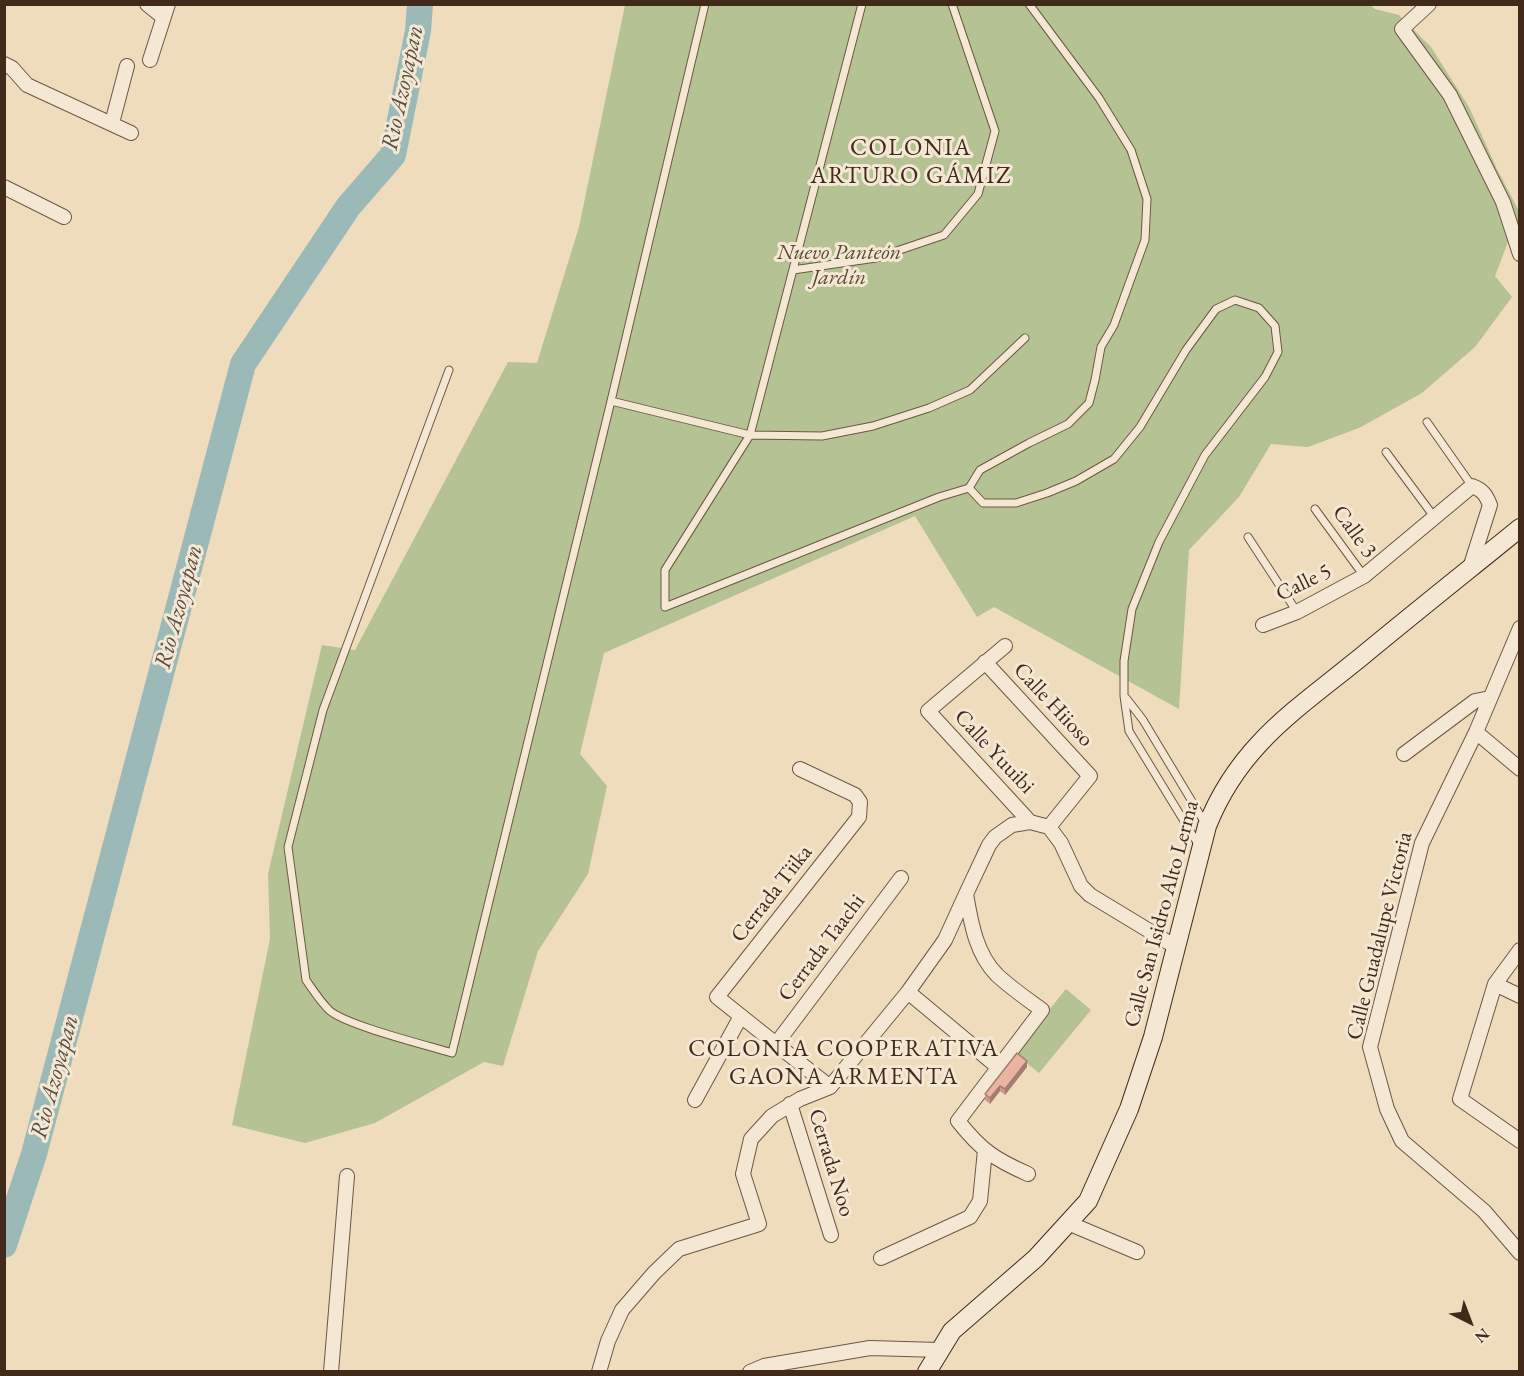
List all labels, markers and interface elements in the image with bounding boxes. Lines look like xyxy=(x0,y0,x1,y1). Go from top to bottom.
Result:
water label: Rio Azoyapan xyxy=(376,23,430,153)
district label: COLONIA ARTURO GÁMIZ xyxy=(810,134,1012,190)
park label: Nuevo Panteón Jardín xyxy=(777,240,901,292)
street label: Calle 3 xyxy=(1326,501,1382,563)
water label: Rio Azoyapan xyxy=(149,542,209,672)
street label: Calle 5 xyxy=(1272,558,1336,608)
street label: Calle Hiioso xyxy=(1007,657,1099,753)
street label: Calle Yuuibi xyxy=(948,704,1040,800)
street label: Calle San Isidro Alto Lerma xyxy=(1119,798,1205,1030)
street label: Calle Guadalupe Victoria xyxy=(1341,829,1419,1043)
street label: Cerrada Tiika xyxy=(726,840,818,948)
street label: Cerrada Taachi xyxy=(773,889,871,1007)
water label: Rio Azoyapan xyxy=(25,1012,85,1142)
district label: COLONIA COOPERATIVA GAONA ARMENTA xyxy=(688,1035,1000,1091)
street label: Cerrada Noo xyxy=(802,1106,860,1220)
north arrow xyxy=(1440,1292,1500,1352)
text: N xyxy=(1471,1324,1494,1348)

